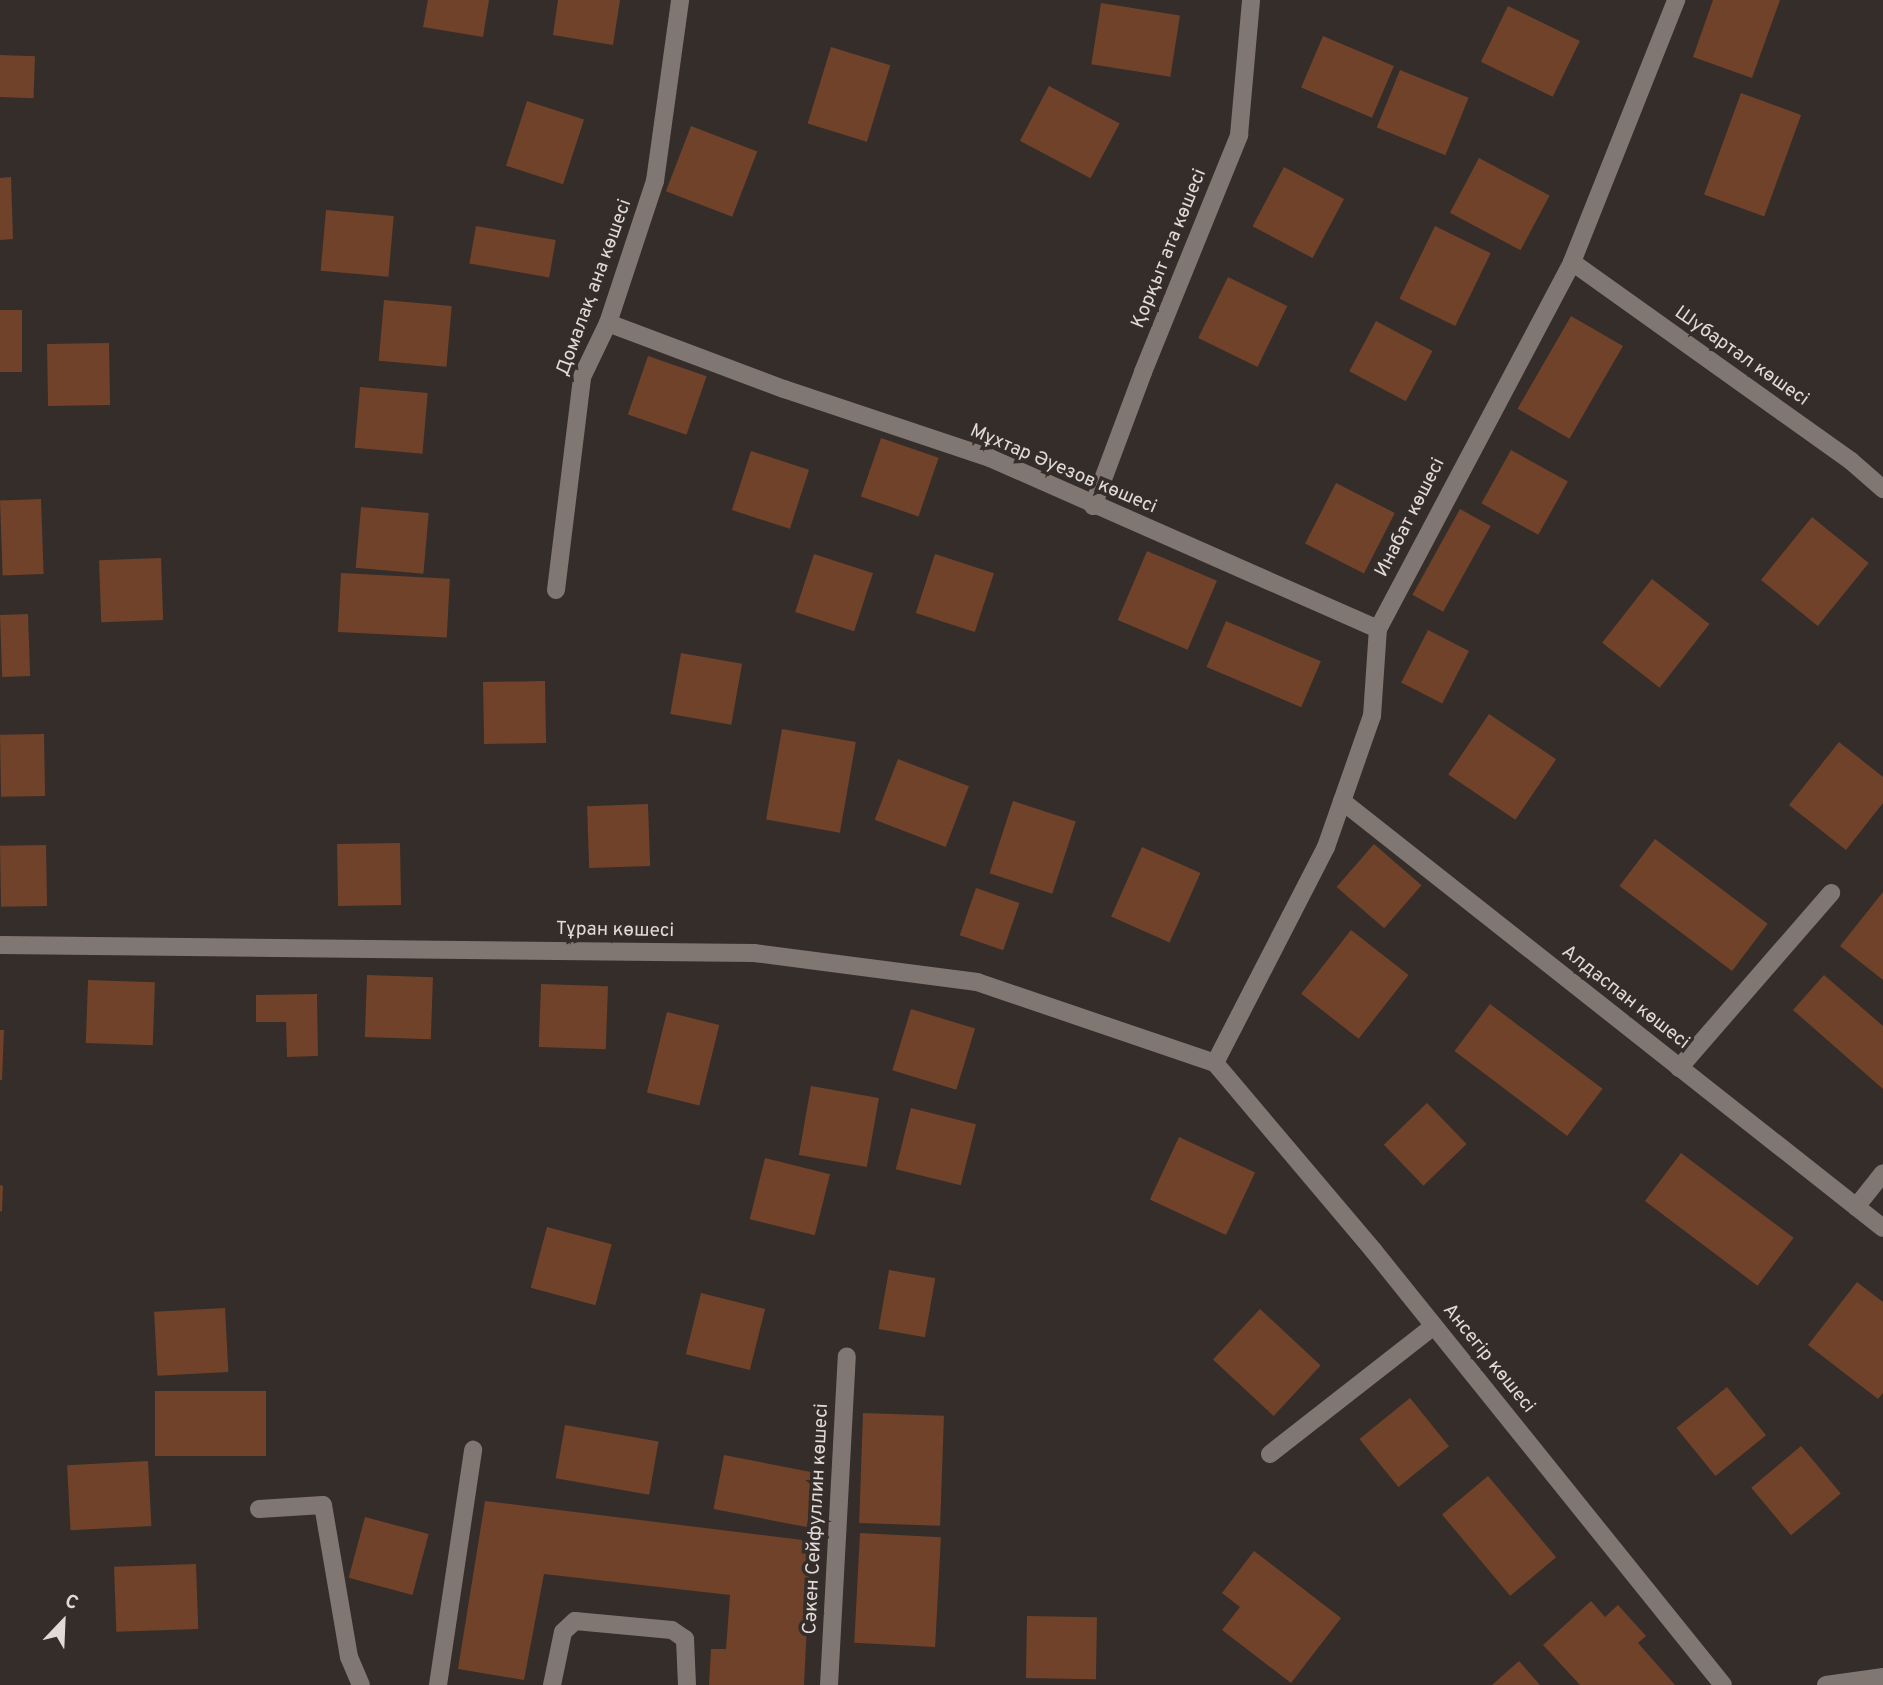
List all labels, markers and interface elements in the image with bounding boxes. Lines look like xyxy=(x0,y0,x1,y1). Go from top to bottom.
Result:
street label: Қорқыт ата көшесі xyxy=(1128,166,1212,332)
street label: Домалақ ана көшесі xyxy=(552,196,638,380)
street label: Шубартал көшесі xyxy=(1670,302,1812,412)
street label: Мұхтар Әуезов көшесі xyxy=(966,420,1160,520)
street label: Инабат көшесі xyxy=(1371,455,1451,581)
street label: Тұран көшесі xyxy=(556,919,674,943)
street label: Алдаспан көшесі xyxy=(1557,941,1693,1055)
street label: Ансегір көшесі xyxy=(1437,1300,1539,1418)
street label: Сәкен Сейфуллин көшесі xyxy=(800,1403,834,1635)
north arrow xyxy=(28,1587,98,1657)
text: С xyxy=(61,1589,81,1616)

